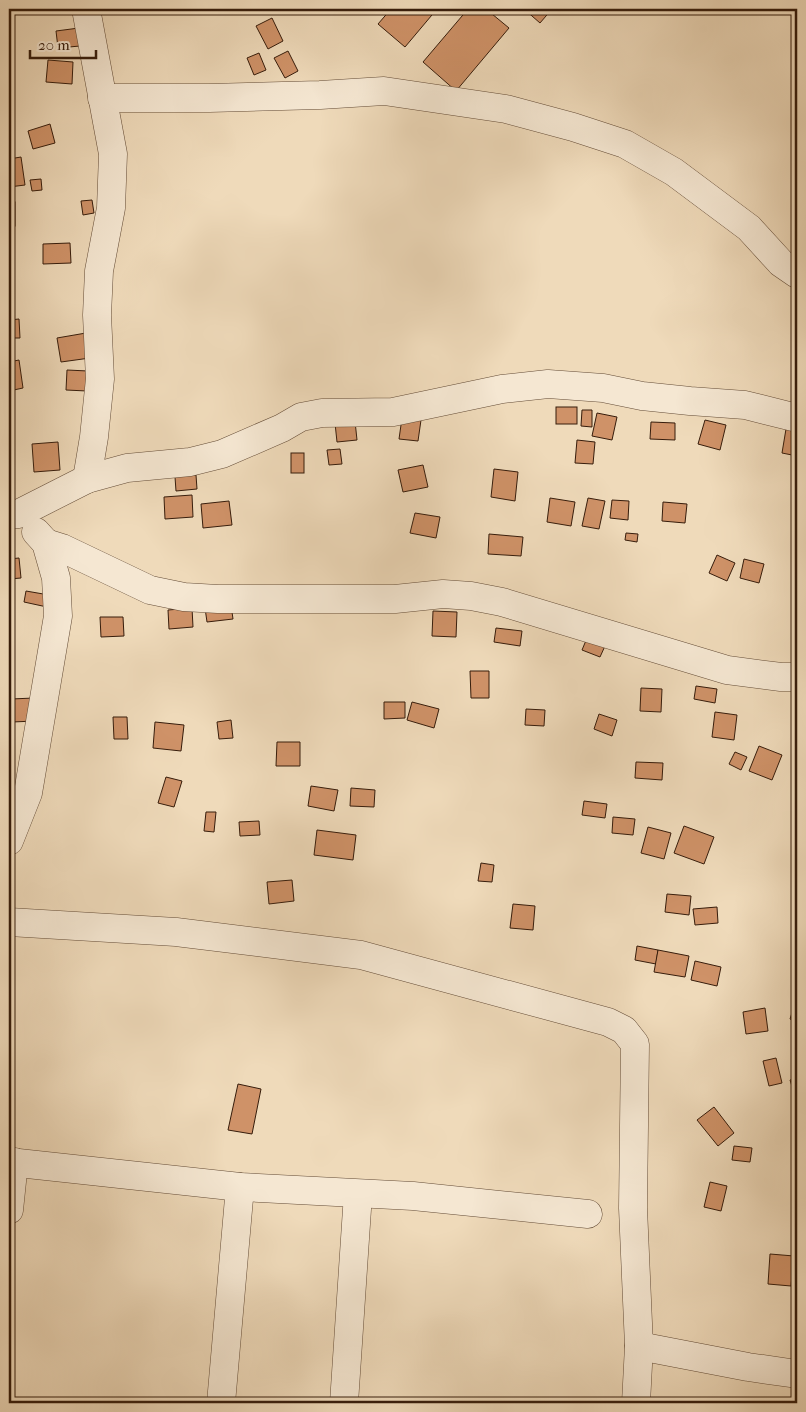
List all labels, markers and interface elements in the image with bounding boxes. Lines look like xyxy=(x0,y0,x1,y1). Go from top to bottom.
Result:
scale bar xyxy=(30,28,96,60)
text: 20 m xyxy=(38,36,70,54)

